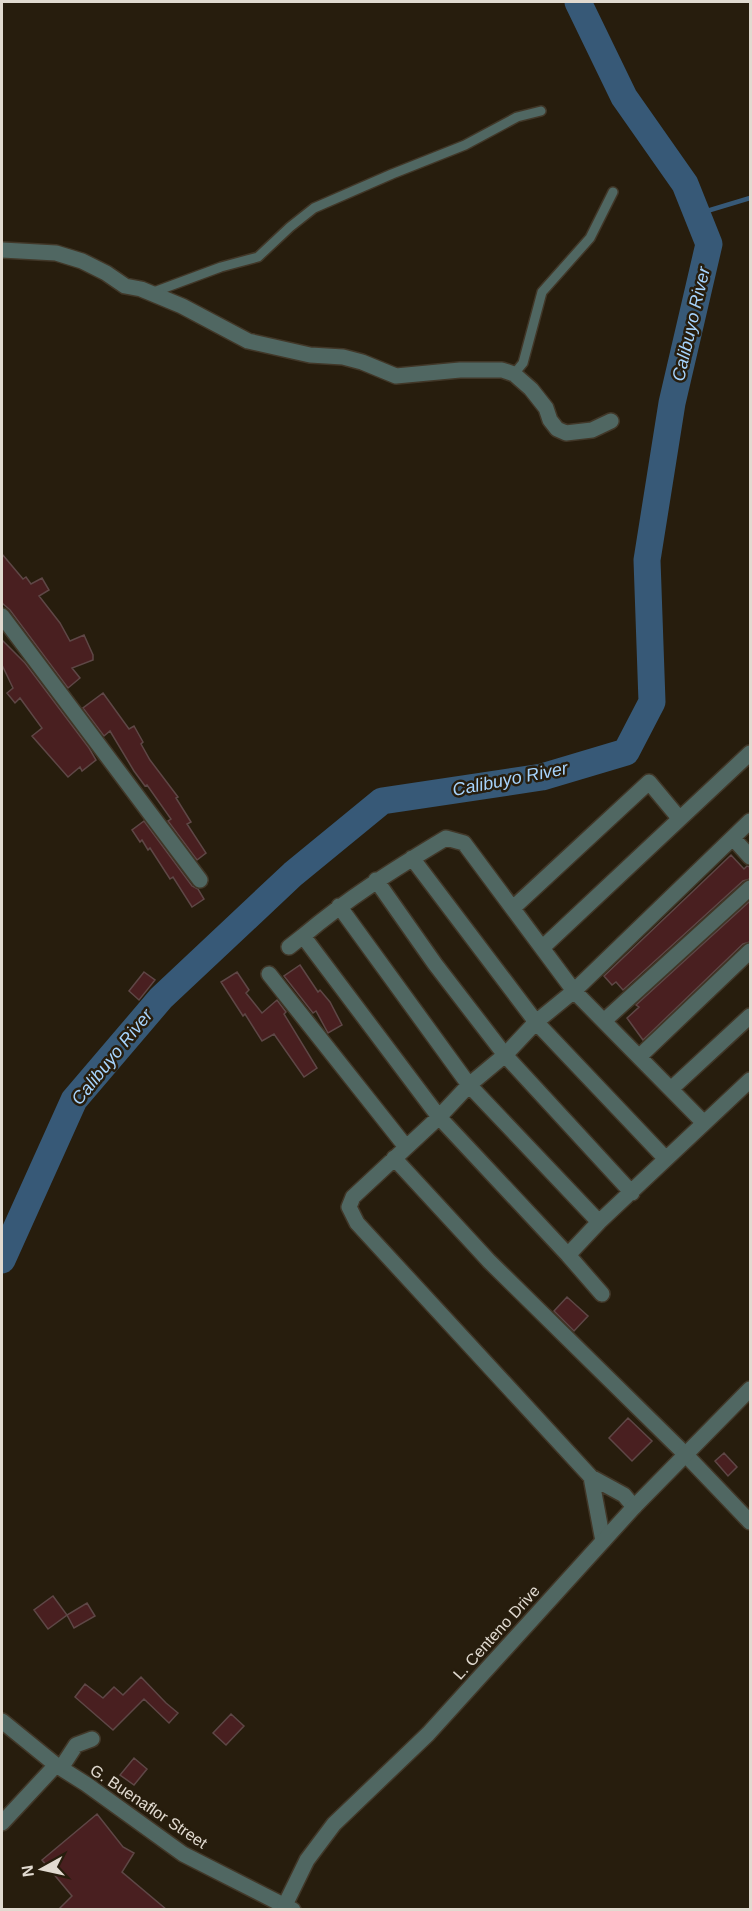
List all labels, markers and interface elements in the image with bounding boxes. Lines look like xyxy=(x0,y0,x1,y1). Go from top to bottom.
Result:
water label: Calibuyo River xyxy=(668,264,714,383)
water label: Calibuyo River xyxy=(451,758,570,800)
water label: Calibuyo River xyxy=(67,1004,157,1109)
street label: L. Centeno Drive xyxy=(450,1582,543,1683)
street label: G. Buenaflor Street xyxy=(87,1761,211,1852)
north arrow xyxy=(12,1839,72,1899)
text: N xyxy=(18,1864,37,1878)

